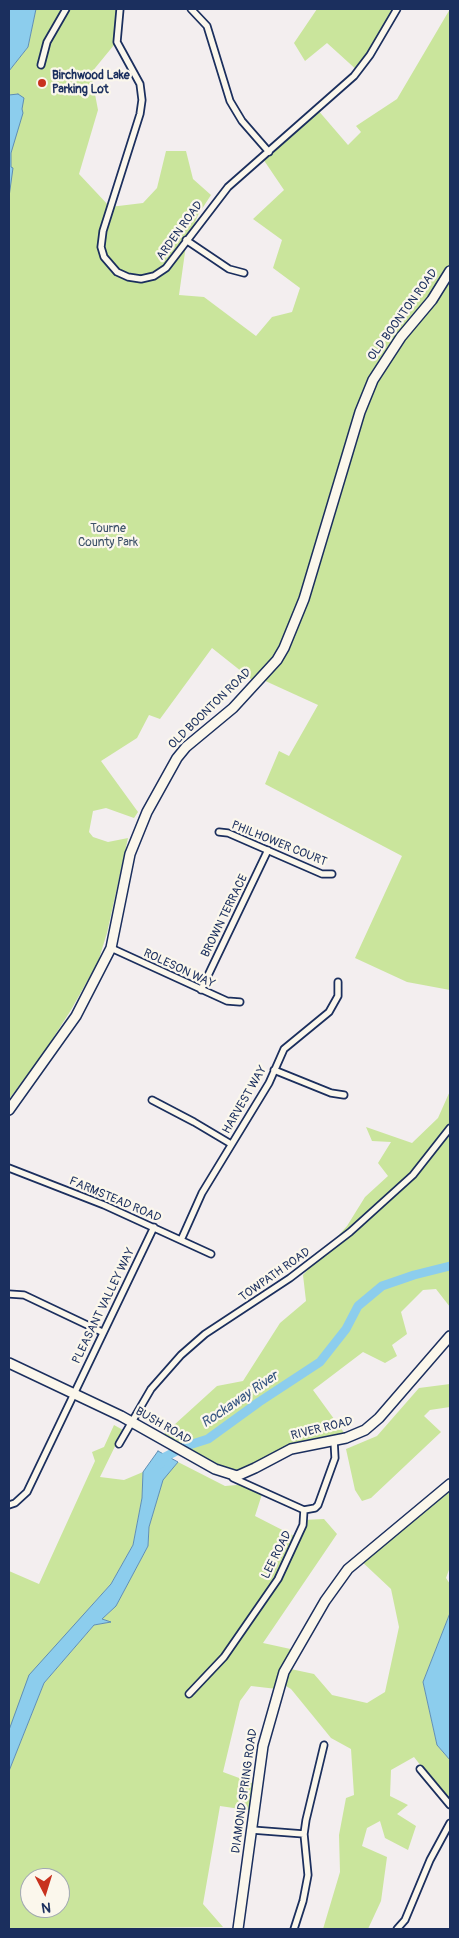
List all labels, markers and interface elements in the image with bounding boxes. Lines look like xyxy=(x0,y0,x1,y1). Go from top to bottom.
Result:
place label: Birchwood Lake Parking Lot xyxy=(52,69,130,97)
marker: Birchwood Lake Parking Lot xyxy=(36,77,48,89)
street label: ARDEN ROAD xyxy=(154,199,206,263)
street label: OLD BOONTON ROAD xyxy=(365,266,441,364)
park label: Tourne County Park xyxy=(78,522,138,550)
street label: OLD BOONTON ROAD xyxy=(166,666,254,752)
street label: PHILHOWER COURT xyxy=(229,818,329,870)
street label: BROWN TERRACE xyxy=(199,872,251,960)
street label: ROLESON WAY xyxy=(141,946,217,992)
street label: HARVEST WAY xyxy=(220,1063,270,1137)
street label: FARMSTEAD ROAD xyxy=(67,1174,163,1226)
street label: TOWPATH ROAD xyxy=(237,1245,313,1305)
street label: PLEASANT VALLEY WAY xyxy=(70,1246,138,1366)
water label: Rockaway River xyxy=(198,1368,282,1432)
street label: BUSH ROAD xyxy=(133,1404,193,1448)
street label: RIVER ROAD xyxy=(290,1414,354,1444)
street label: LEE ROAD xyxy=(259,1529,295,1581)
street label: DIAMOND SPRING ROAD xyxy=(229,1728,261,1854)
north arrow xyxy=(20,1868,70,1918)
text: N xyxy=(41,1899,52,1916)

